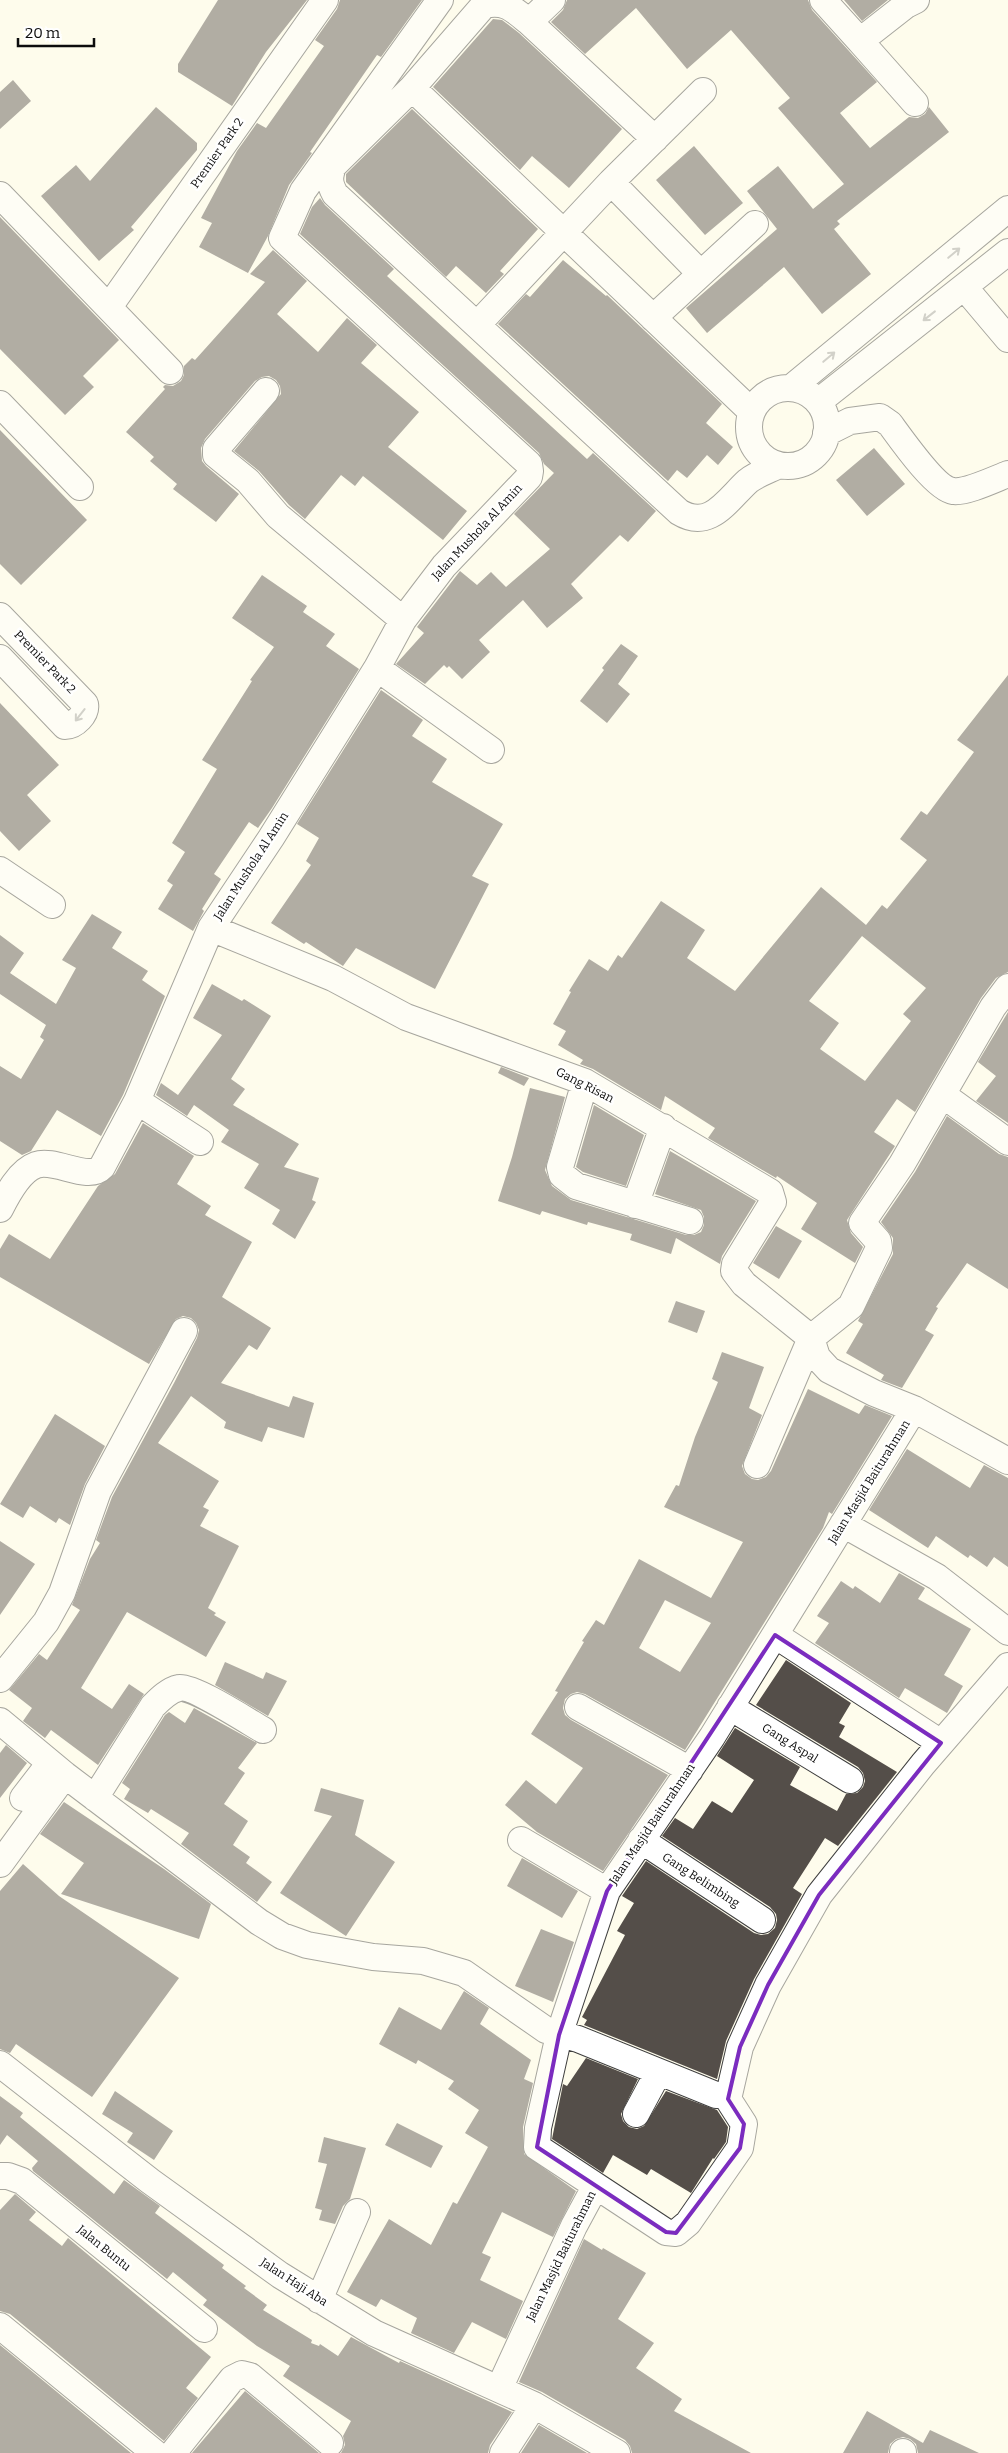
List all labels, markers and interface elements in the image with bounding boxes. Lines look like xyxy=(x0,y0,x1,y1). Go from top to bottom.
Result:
scale bar xyxy=(18,15,94,47)
text: 20 m xyxy=(25,24,61,42)
street label: Premier Park 2 xyxy=(188,115,246,191)
one-way arrow xyxy=(947,248,960,259)
one-way arrow xyxy=(923,310,936,321)
one-way arrow xyxy=(822,351,835,362)
street label: Jalan Mushola Al Amin xyxy=(428,481,525,583)
street label: Premier Park 2 xyxy=(11,628,79,696)
one-way arrow xyxy=(75,709,86,722)
street label: Jalan Mushola Al Amin xyxy=(210,809,291,923)
street label: Gang Risan xyxy=(554,1064,617,1106)
street label: Jalan Masjid Baiturahman xyxy=(825,1417,913,1547)
street label: Gang Aspal xyxy=(759,1720,821,1766)
street label: Jalan Masjid Baiturahman xyxy=(606,1760,698,1888)
street label: Gang Belimbing xyxy=(660,1850,743,1910)
street label: Jalan Masjid Baiturahman xyxy=(523,2188,599,2324)
street label: Jalan Buntu xyxy=(74,2222,134,2274)
street label: Jalan Haji Aba xyxy=(257,2255,331,2309)

